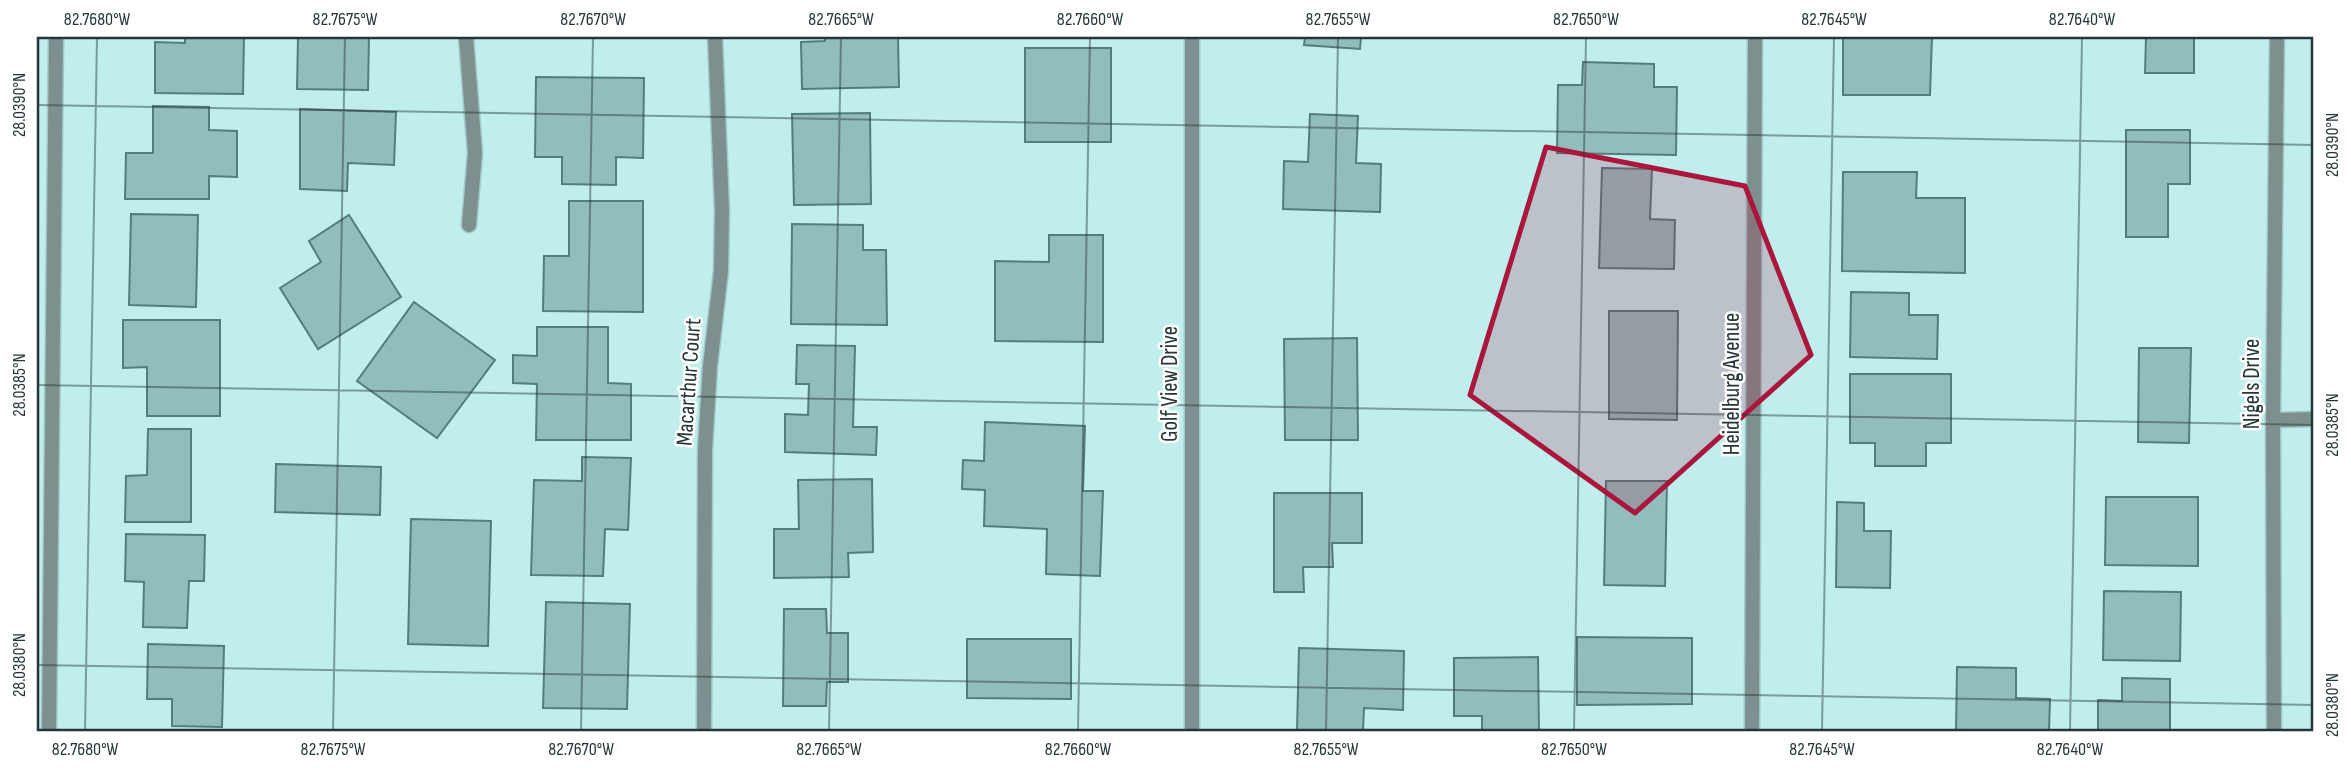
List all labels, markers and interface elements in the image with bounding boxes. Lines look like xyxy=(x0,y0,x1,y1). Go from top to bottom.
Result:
text: 82.7680°W xyxy=(64,9,131,30)
text: 82.7675°W xyxy=(313,9,378,30)
text: 82.7670°W xyxy=(560,9,626,30)
text: 82.7665°W xyxy=(808,9,874,30)
text: 82.7660°W xyxy=(1057,9,1124,30)
text: 82.7655°W xyxy=(1306,9,1371,30)
text: 82.7650°W xyxy=(1553,9,1619,30)
text: 82.7645°W xyxy=(1801,9,1867,30)
text: 82.7640°W xyxy=(2049,9,2115,30)
text: 28.0390°N xyxy=(9,73,30,137)
text: 28.0390°N xyxy=(2322,113,2343,177)
street label: Heidelburg Avenue xyxy=(1718,313,1746,455)
street label: Macarthur Court xyxy=(671,317,707,447)
street label: Golf View Drive xyxy=(1156,326,1184,442)
street label: Nigels Drive xyxy=(2238,339,2266,429)
text: 28.0385°N xyxy=(9,353,30,417)
text: 28.0385°N xyxy=(2322,393,2343,457)
text: 28.0380°N xyxy=(9,633,30,697)
text: 28.0380°N xyxy=(2322,673,2343,737)
text: 82.7680°W xyxy=(52,739,119,760)
text: 82.7675°W xyxy=(301,739,366,760)
text: 82.7670°W xyxy=(548,739,614,760)
text: 82.7665°W xyxy=(796,739,862,760)
text: 82.7660°W xyxy=(1045,739,1112,760)
text: 82.7655°W xyxy=(1294,739,1359,760)
text: 82.7650°W xyxy=(1541,739,1607,760)
text: 82.7645°W xyxy=(1789,739,1855,760)
text: 82.7640°W xyxy=(2037,739,2103,760)

